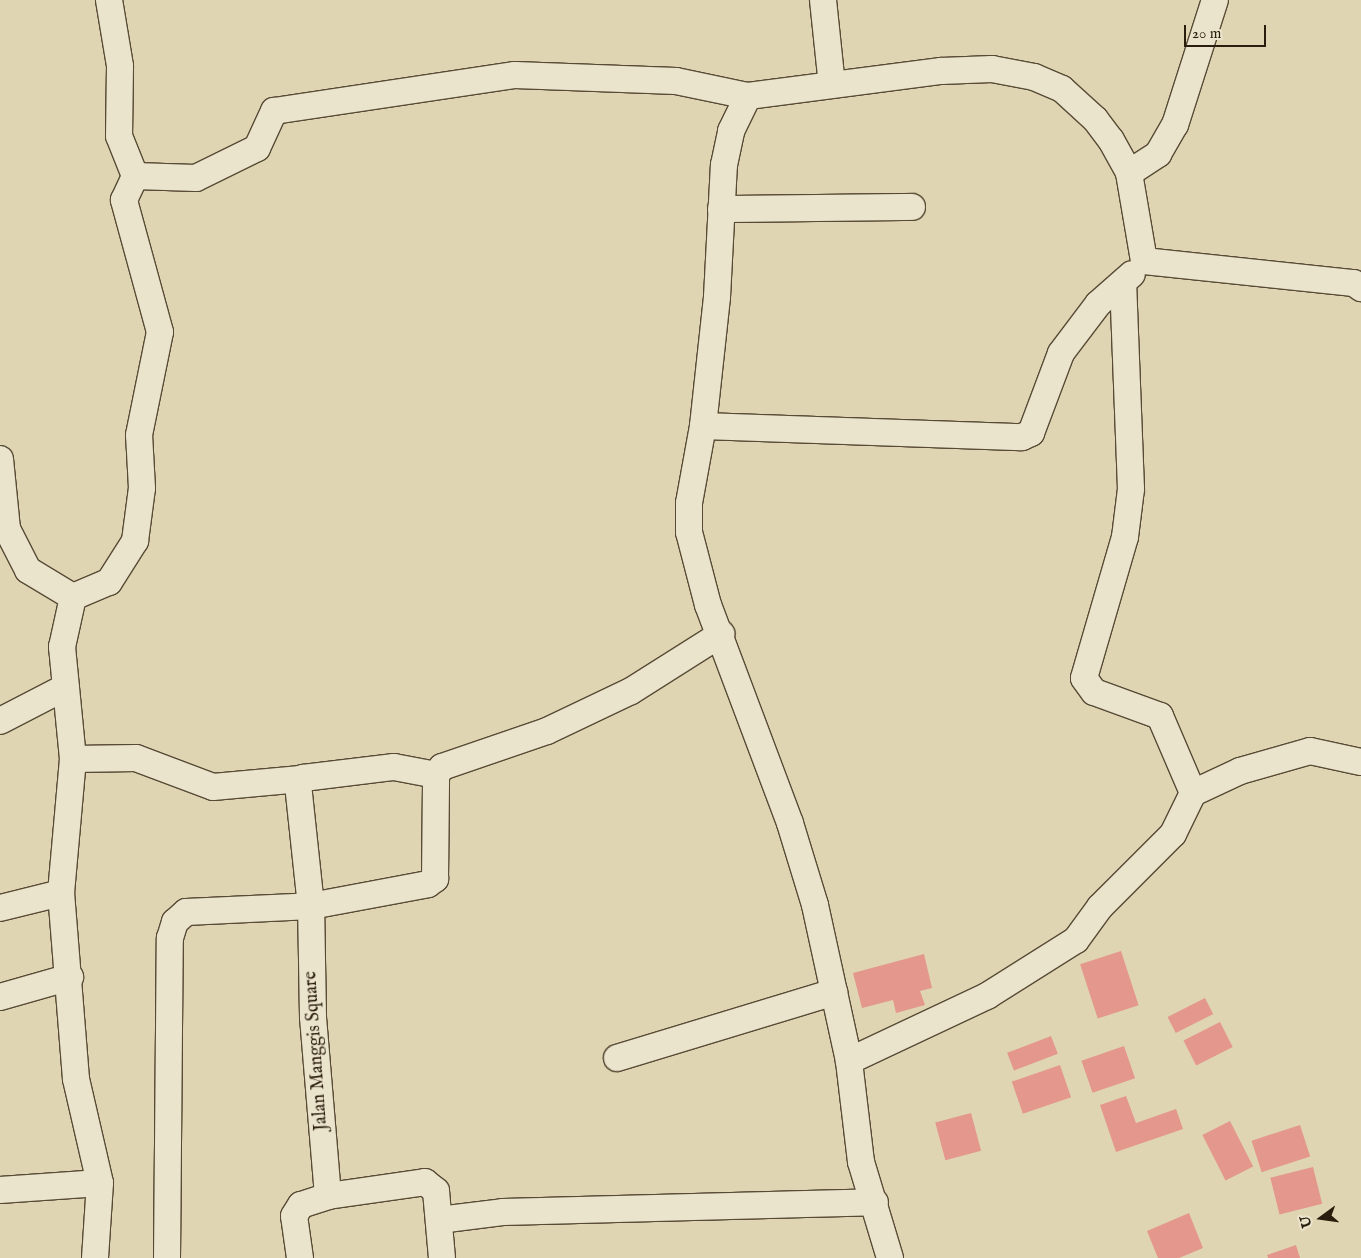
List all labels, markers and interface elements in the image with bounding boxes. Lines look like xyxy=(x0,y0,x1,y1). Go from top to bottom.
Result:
scale bar xyxy=(1186,15,1268,47)
text: 20 m xyxy=(1192,24,1221,43)
street label: Jalan Manggis Square xyxy=(301,970,333,1132)
north arrow xyxy=(1296,1193,1346,1243)
text: U xyxy=(1296,1214,1317,1230)

